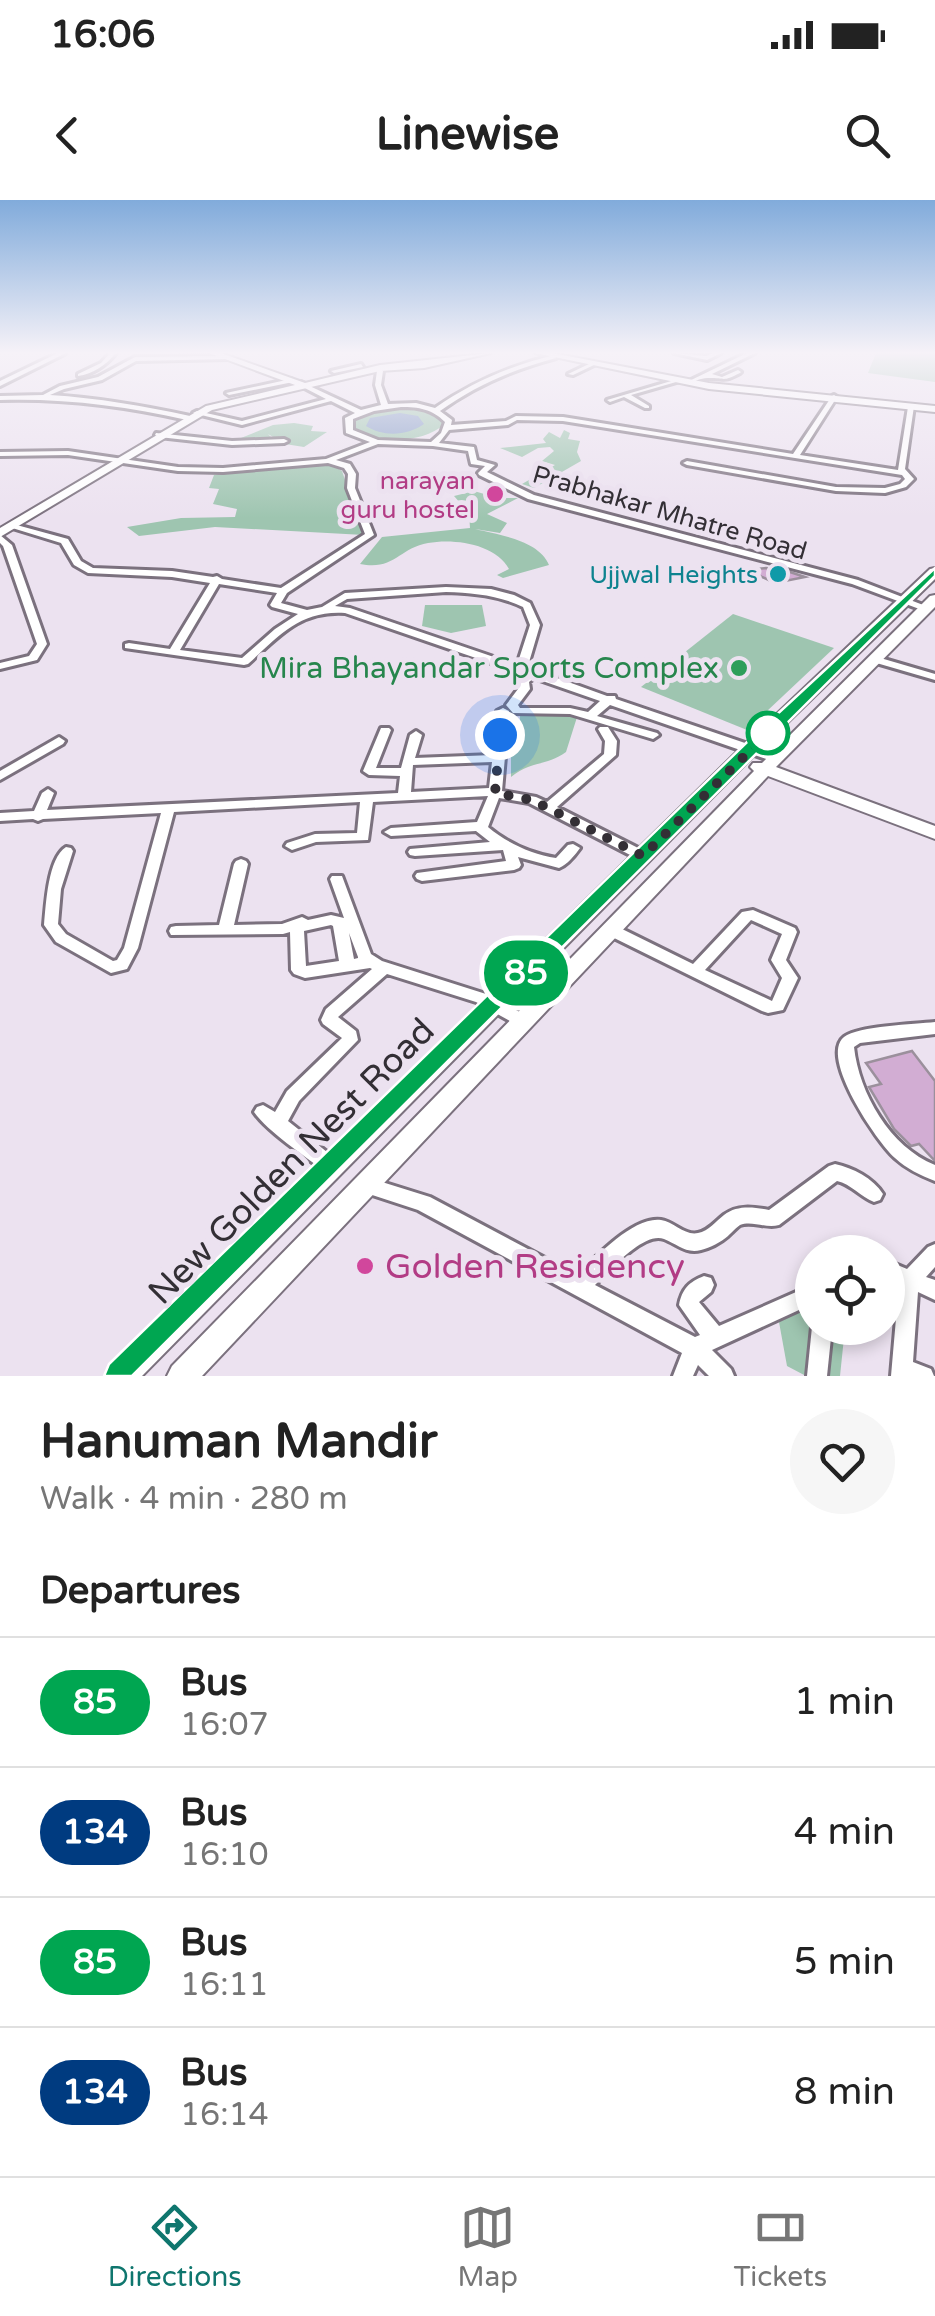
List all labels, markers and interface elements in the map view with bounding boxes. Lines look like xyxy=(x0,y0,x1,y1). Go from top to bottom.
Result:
text: 16:06 xyxy=(50,12,155,58)
icon: back xyxy=(40,108,95,163)
text: Linewise xyxy=(376,108,559,162)
icon: search xyxy=(840,108,895,163)
street label: Prabhakar Mhatre Road xyxy=(529,459,810,567)
place label: narayan guru hostel xyxy=(341,466,475,525)
marker: narayan guru hostel xyxy=(484,483,506,505)
place label: Ujjwal Heights xyxy=(589,560,758,590)
marker: Ujjwal Heights xyxy=(767,563,789,585)
place label: Mira Bhayandar Sports Complex xyxy=(259,650,719,687)
marker: Mira Bhayandar Sports Complex xyxy=(728,657,750,679)
your location xyxy=(475,710,525,760)
unlabelled marker xyxy=(747,712,789,754)
line badge: 85 xyxy=(481,940,571,1006)
text: 85 xyxy=(504,952,548,994)
street label: New Golden Nest Road xyxy=(140,1010,444,1314)
map controls xyxy=(795,1235,905,1345)
button: locate xyxy=(795,1235,905,1345)
place label: Golden Residency xyxy=(385,1246,685,1288)
marker: Golden Residency xyxy=(354,1255,376,1277)
button: heart xyxy=(790,1409,895,1514)
text: Hanuman Mandir xyxy=(40,1413,437,1471)
text: Walk · 4 min · 280 m xyxy=(40,1480,348,1518)
text: Departures xyxy=(40,1568,241,1614)
text: Bus xyxy=(180,1660,247,1706)
text: 1 min xyxy=(794,1679,895,1725)
text: 85 xyxy=(73,1681,117,1723)
text: 16:07 xyxy=(180,1706,269,1744)
text: Bus xyxy=(180,1790,247,1836)
text: 4 min xyxy=(794,1809,895,1855)
text: 134 xyxy=(62,1811,128,1853)
text: 16:10 xyxy=(180,1836,269,1874)
text: Bus xyxy=(180,1920,247,1966)
text: 5 min xyxy=(794,1939,895,1985)
text: 85 xyxy=(73,1941,117,1983)
text: 16:11 xyxy=(180,1966,269,2004)
text: Bus xyxy=(180,2050,247,2096)
text: 8 min xyxy=(794,2069,895,2115)
text: 134 xyxy=(62,2071,128,2113)
text: 16:14 xyxy=(180,2096,269,2134)
tab: Directions xyxy=(108,2200,242,2294)
tab: Map xyxy=(457,2200,518,2294)
tab: Tickets xyxy=(734,2200,827,2294)

